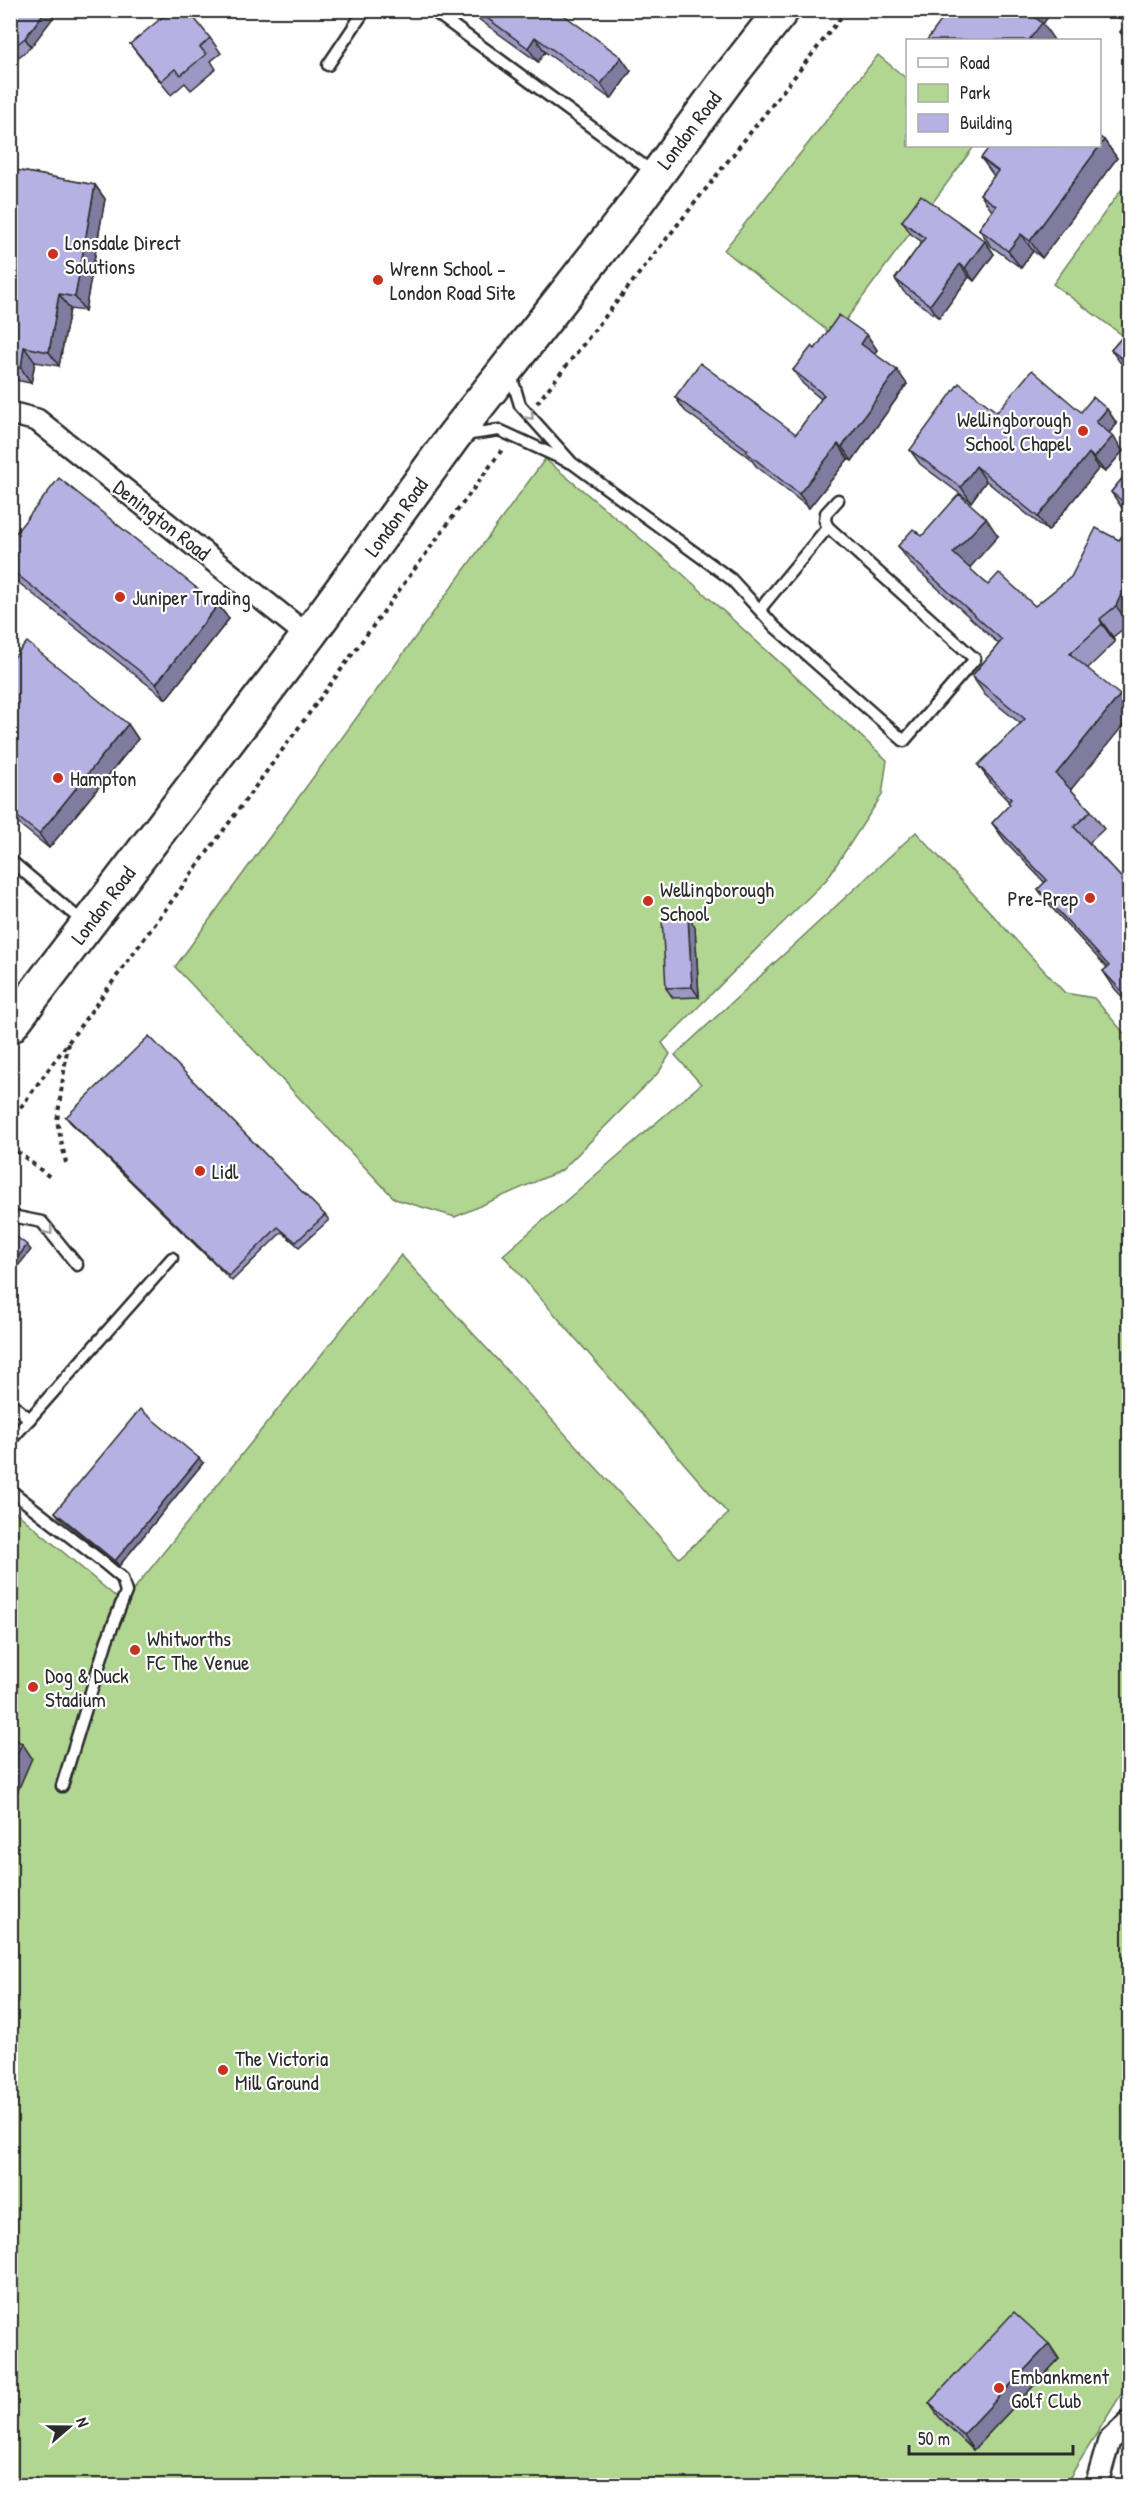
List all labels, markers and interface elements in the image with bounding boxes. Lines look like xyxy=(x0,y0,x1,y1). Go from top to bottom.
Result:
legend xyxy=(906,39,1101,147)
text: Road xyxy=(960,50,990,75)
text: Park xyxy=(960,80,991,105)
street label: London Road xyxy=(650,85,728,175)
text: Building xyxy=(960,110,1012,135)
place label: Lonsdale Direct Solutions xyxy=(65,228,181,281)
marker: Lonsdale Direct Solutions xyxy=(46,247,60,261)
place label: Wrenn School - London Road Site xyxy=(390,254,516,307)
marker: Wrenn School - London Road Site xyxy=(371,273,385,287)
place label: Wellingborough School Chapel xyxy=(957,405,1071,458)
one-way arrow xyxy=(523,410,534,420)
marker: Wellingborough School Chapel xyxy=(1076,424,1090,438)
street label: London Road xyxy=(357,472,435,562)
street label: Denington Road xyxy=(107,473,217,567)
place label: Juniper Trading xyxy=(132,583,251,612)
marker: Juniper Trading xyxy=(113,590,127,604)
place label: Hampton xyxy=(70,764,137,793)
marker: Hampton xyxy=(51,771,65,785)
street label: London Road xyxy=(64,860,142,950)
place label: Wellingborough School xyxy=(660,875,774,928)
place label: Pre-Prep xyxy=(1007,884,1078,913)
marker: Pre-Prep xyxy=(1083,891,1097,905)
marker: Wellingborough School xyxy=(641,894,655,908)
place label: Lidl xyxy=(212,1157,239,1186)
marker: Lidl xyxy=(193,1164,207,1178)
one-way arrow xyxy=(41,1224,52,1235)
place label: Whitworths FC The Venue xyxy=(146,1624,249,1677)
marker: Whitworths FC The Venue xyxy=(128,1643,142,1657)
place label: Dog & Duck Stadium xyxy=(45,1661,129,1714)
marker: Dog & Duck Stadium xyxy=(26,1680,40,1694)
place label: The Victoria Mill Ground xyxy=(235,2044,328,2097)
marker: The Victoria Mill Ground xyxy=(216,2063,230,2077)
place label: Embankment Golf Club xyxy=(1011,2362,1110,2415)
marker: Embankment Golf Club xyxy=(992,2381,1006,2395)
north arrow xyxy=(39,2397,99,2457)
text: N xyxy=(71,2414,95,2430)
scale bar xyxy=(909,2418,1072,2456)
text: 50 m xyxy=(918,2426,950,2451)

